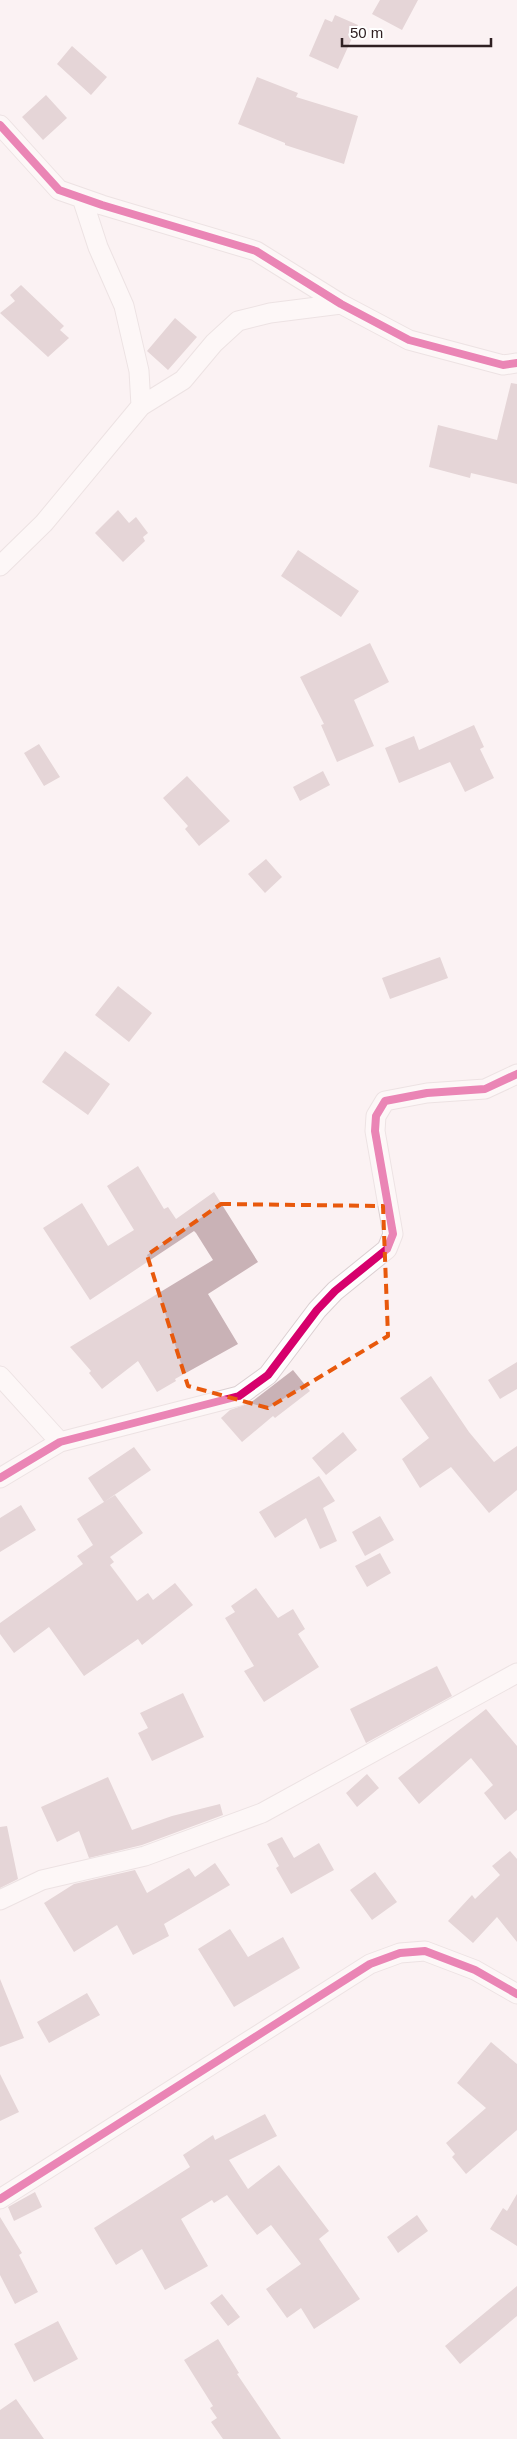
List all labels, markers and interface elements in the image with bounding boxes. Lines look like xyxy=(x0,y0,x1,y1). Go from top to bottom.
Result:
scale bar xyxy=(342,15,491,47)
text: 50 m xyxy=(350,24,383,41)

